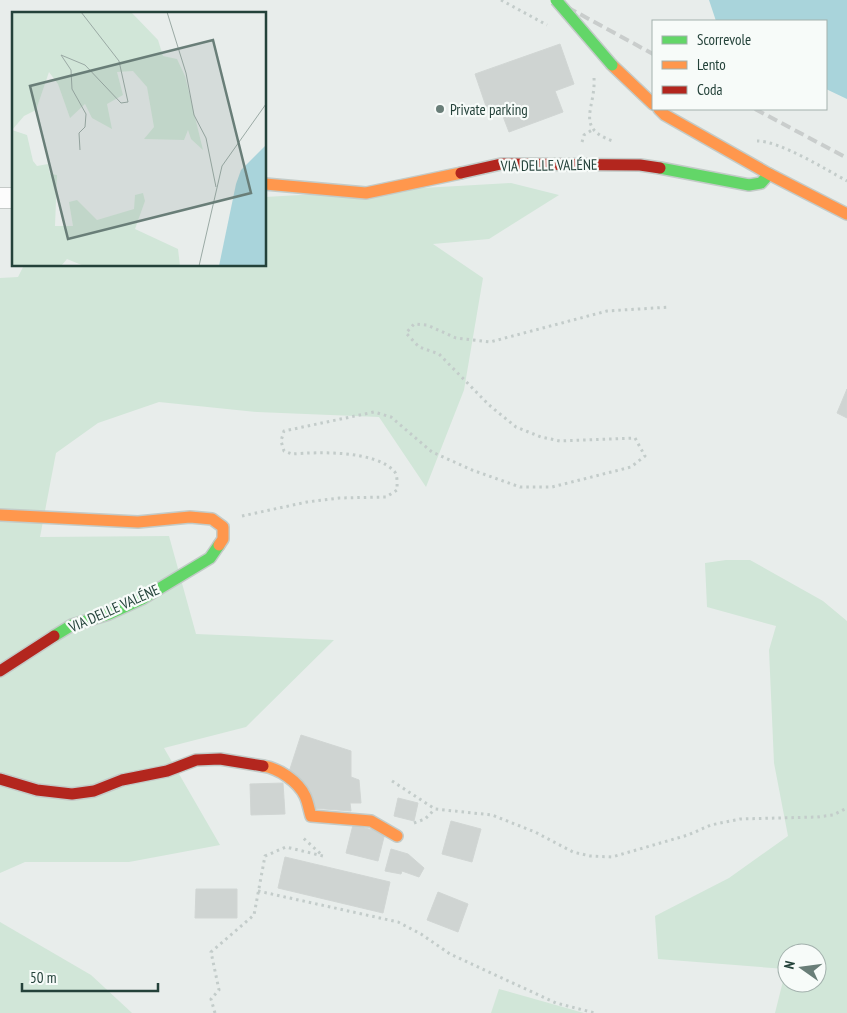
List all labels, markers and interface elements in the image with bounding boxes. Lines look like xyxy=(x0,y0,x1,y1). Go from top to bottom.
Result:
inset map xyxy=(12,12,266,266)
legend xyxy=(652,20,827,110)
text: Scorrevole xyxy=(697,30,751,49)
text: Lento xyxy=(697,55,726,74)
text: Coda xyxy=(697,80,722,99)
place label: Private parking xyxy=(450,100,528,119)
marker: Private parking xyxy=(434,103,446,115)
street label: VIA DELLE VALÉNE xyxy=(499,155,598,175)
street label: VIA DELLE VALÉNE xyxy=(65,580,162,637)
north arrow xyxy=(777,943,827,993)
text: N xyxy=(780,959,799,971)
scale bar xyxy=(22,960,159,992)
text: 50 m xyxy=(30,968,56,987)

